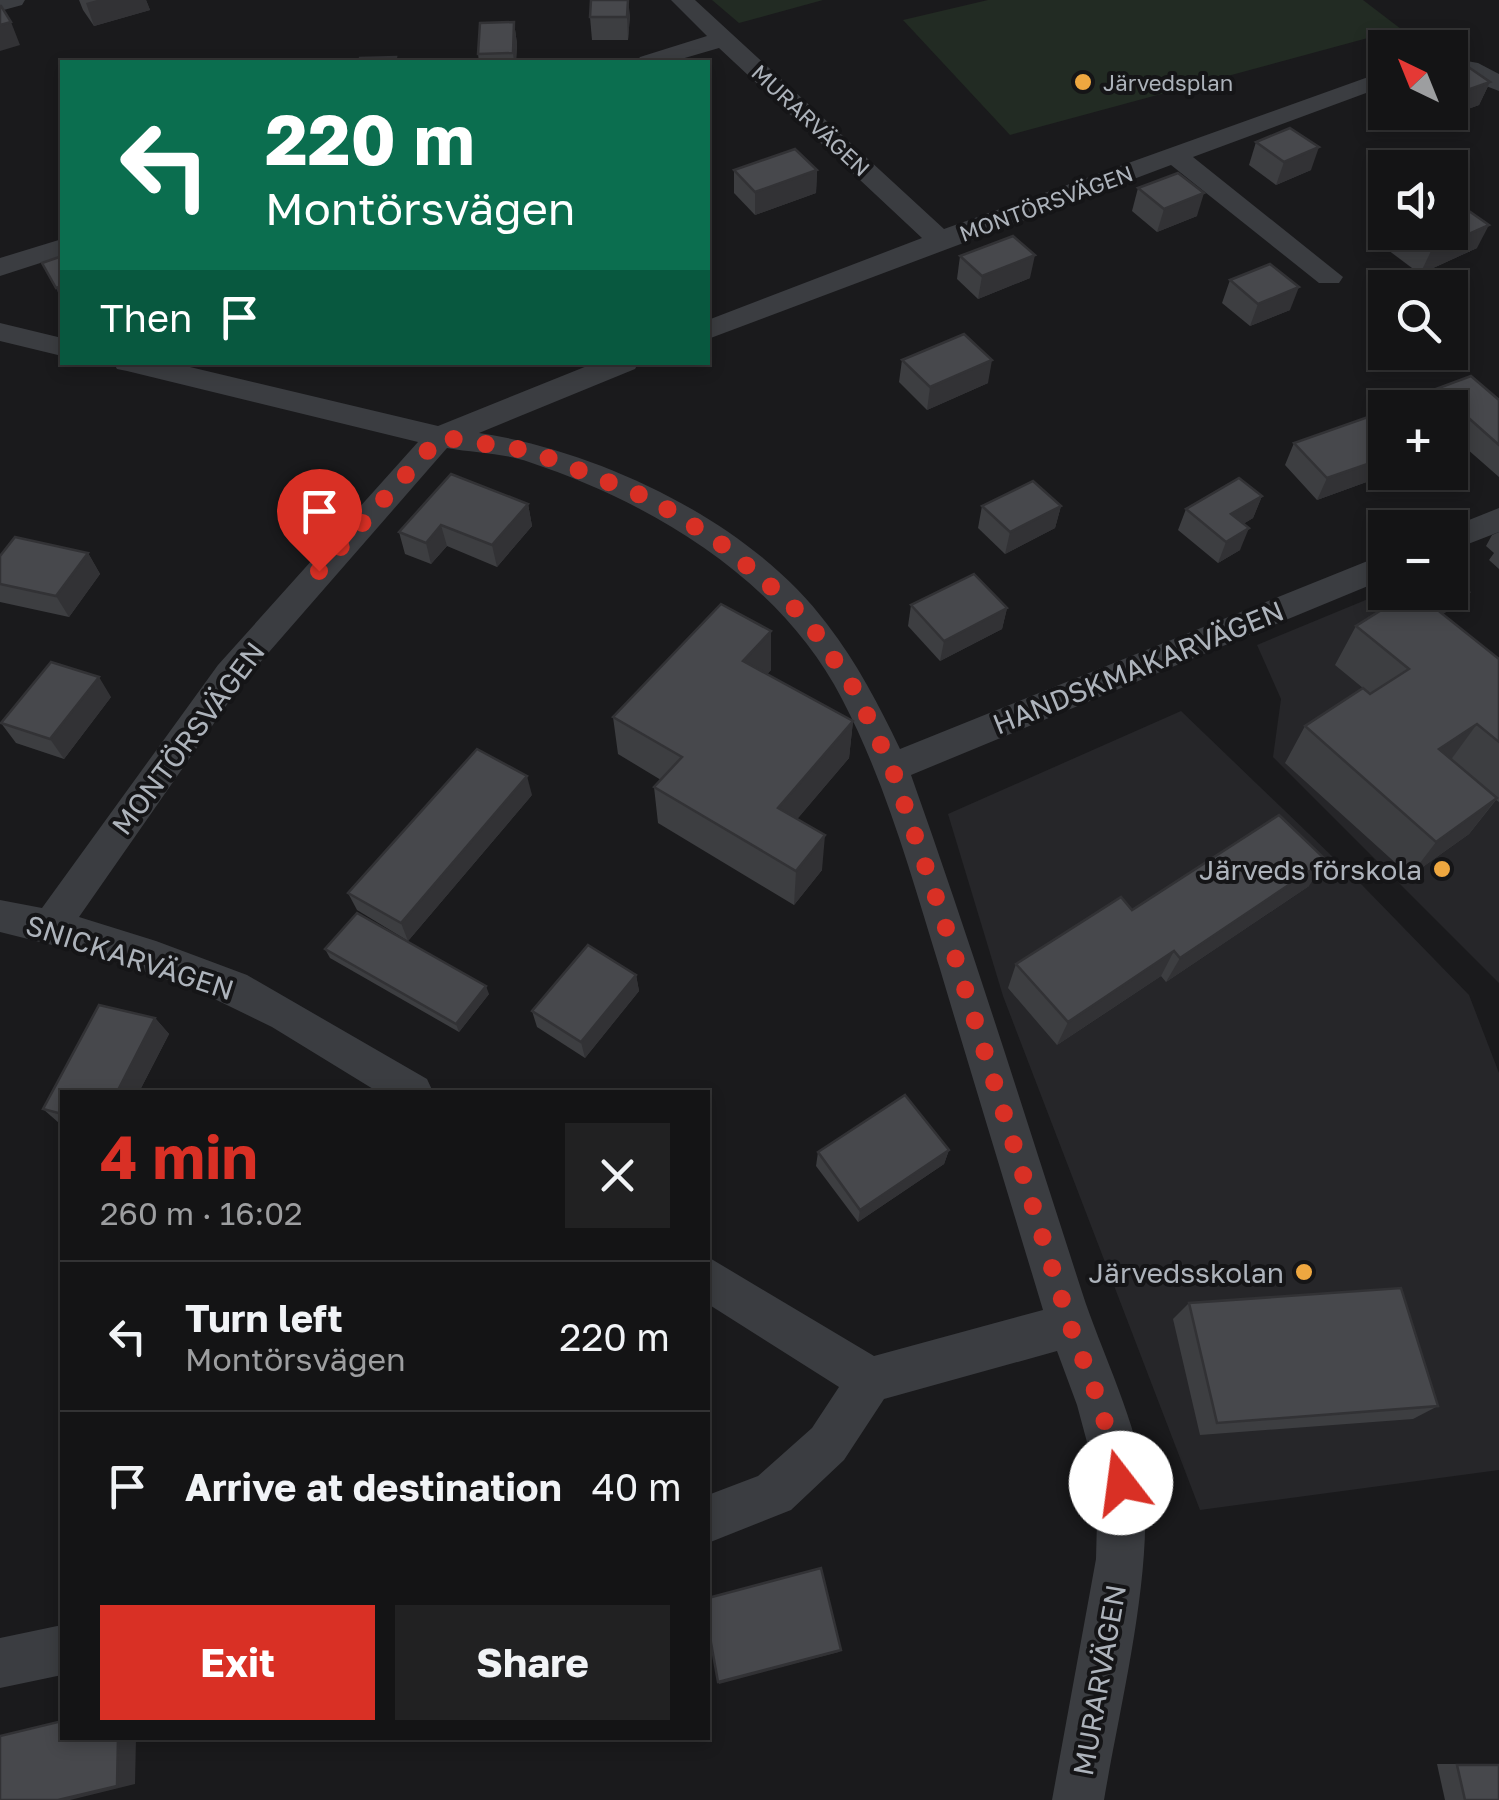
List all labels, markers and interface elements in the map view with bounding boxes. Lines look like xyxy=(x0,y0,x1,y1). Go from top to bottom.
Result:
north arrow xyxy=(1368,30,1468,130)
map controls xyxy=(1368,30,1468,610)
street label: MURARVÄGEN xyxy=(746,58,876,182)
place label: Järvedsplan xyxy=(1103,69,1233,96)
marker: Järvedsplan xyxy=(1072,71,1094,93)
text: 220 m xyxy=(265,96,475,180)
icon: left xyxy=(100,100,230,230)
button: sound xyxy=(1368,150,1468,250)
street label: MONTÖRSVÄGEN xyxy=(955,159,1137,247)
text: Montörsvägen xyxy=(265,181,576,235)
button: search xyxy=(1368,270,1468,370)
icon: arrive xyxy=(212,290,267,345)
text: Then xyxy=(100,295,192,340)
button: + xyxy=(1368,390,1468,490)
pin xyxy=(277,469,362,572)
icon: arrive xyxy=(292,484,347,539)
button: − xyxy=(1368,510,1468,610)
street label: HANDSKMAKARVÄGEN xyxy=(988,594,1288,740)
street label: MONTÖRSVÄGEN xyxy=(105,635,271,841)
place label: Järveds förskola xyxy=(1199,853,1422,886)
marker: Järveds förskola xyxy=(1431,858,1453,880)
street label: SNICKARVÄGEN xyxy=(22,908,238,1006)
text: 4 min xyxy=(100,1120,258,1192)
button: close xyxy=(565,1123,670,1228)
text: 260 m · 16:02 xyxy=(100,1194,303,1232)
place label: Järvedsskolan xyxy=(1089,1256,1284,1289)
marker: Järvedsskolan xyxy=(1293,1261,1315,1283)
text: Turn left xyxy=(185,1295,343,1340)
icon: left xyxy=(100,1309,155,1364)
text: 220 m xyxy=(559,1314,670,1359)
text: Montörsvägen xyxy=(185,1340,406,1378)
position arrow xyxy=(1069,1431,1173,1535)
icon: arrive xyxy=(100,1459,155,1514)
text: Arrive at destination xyxy=(185,1464,562,1509)
text: 40 m xyxy=(592,1464,682,1509)
street label: MURARVÄGEN xyxy=(1066,1582,1132,1778)
button: Exit xyxy=(100,1605,375,1720)
button: Share xyxy=(395,1605,670,1720)

